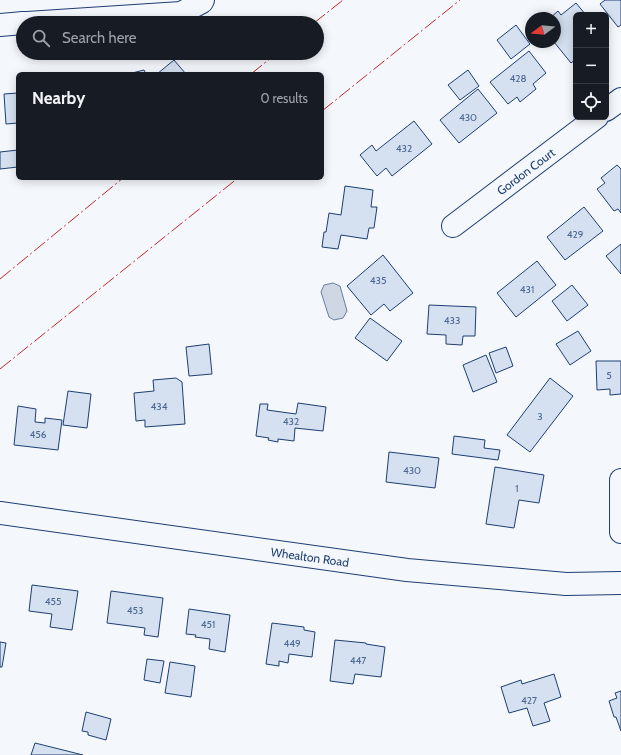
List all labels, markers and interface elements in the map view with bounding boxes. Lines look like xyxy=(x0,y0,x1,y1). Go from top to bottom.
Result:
north arrow xyxy=(525,12,561,48)
map controls xyxy=(573,12,609,120)
button: + xyxy=(573,12,609,48)
search box xyxy=(16,16,324,60)
icon: search xyxy=(30,27,52,49)
text: Search here xyxy=(62,29,137,47)
button: − xyxy=(573,48,609,84)
house number: 428 xyxy=(509,72,527,85)
button: locate xyxy=(573,84,609,120)
text: Nearby xyxy=(32,88,85,108)
text: 0 results xyxy=(260,90,308,106)
house number: 430 xyxy=(459,111,477,124)
house number: 432 xyxy=(396,142,412,155)
street label: Gordon Court xyxy=(494,144,558,198)
house number: 429 xyxy=(567,228,584,241)
house number: 435 xyxy=(370,274,386,287)
house number: 431 xyxy=(520,283,534,296)
house number: 433 xyxy=(444,314,460,327)
house number: 5 xyxy=(606,369,612,382)
house number: 434 xyxy=(151,400,168,413)
house number: 3 xyxy=(537,410,543,423)
house number: 432 xyxy=(283,415,299,428)
house number: 456 xyxy=(30,428,47,441)
house number: 430 xyxy=(403,464,421,477)
house number: 1 xyxy=(515,482,519,495)
street label: Whealton Road xyxy=(270,544,350,569)
house number: 455 xyxy=(45,595,61,608)
house number: 453 xyxy=(127,604,143,617)
house number: 451 xyxy=(201,618,215,631)
house number: 449 xyxy=(283,637,301,650)
house number: 447 xyxy=(350,654,366,667)
house number: 427 xyxy=(521,694,537,707)

